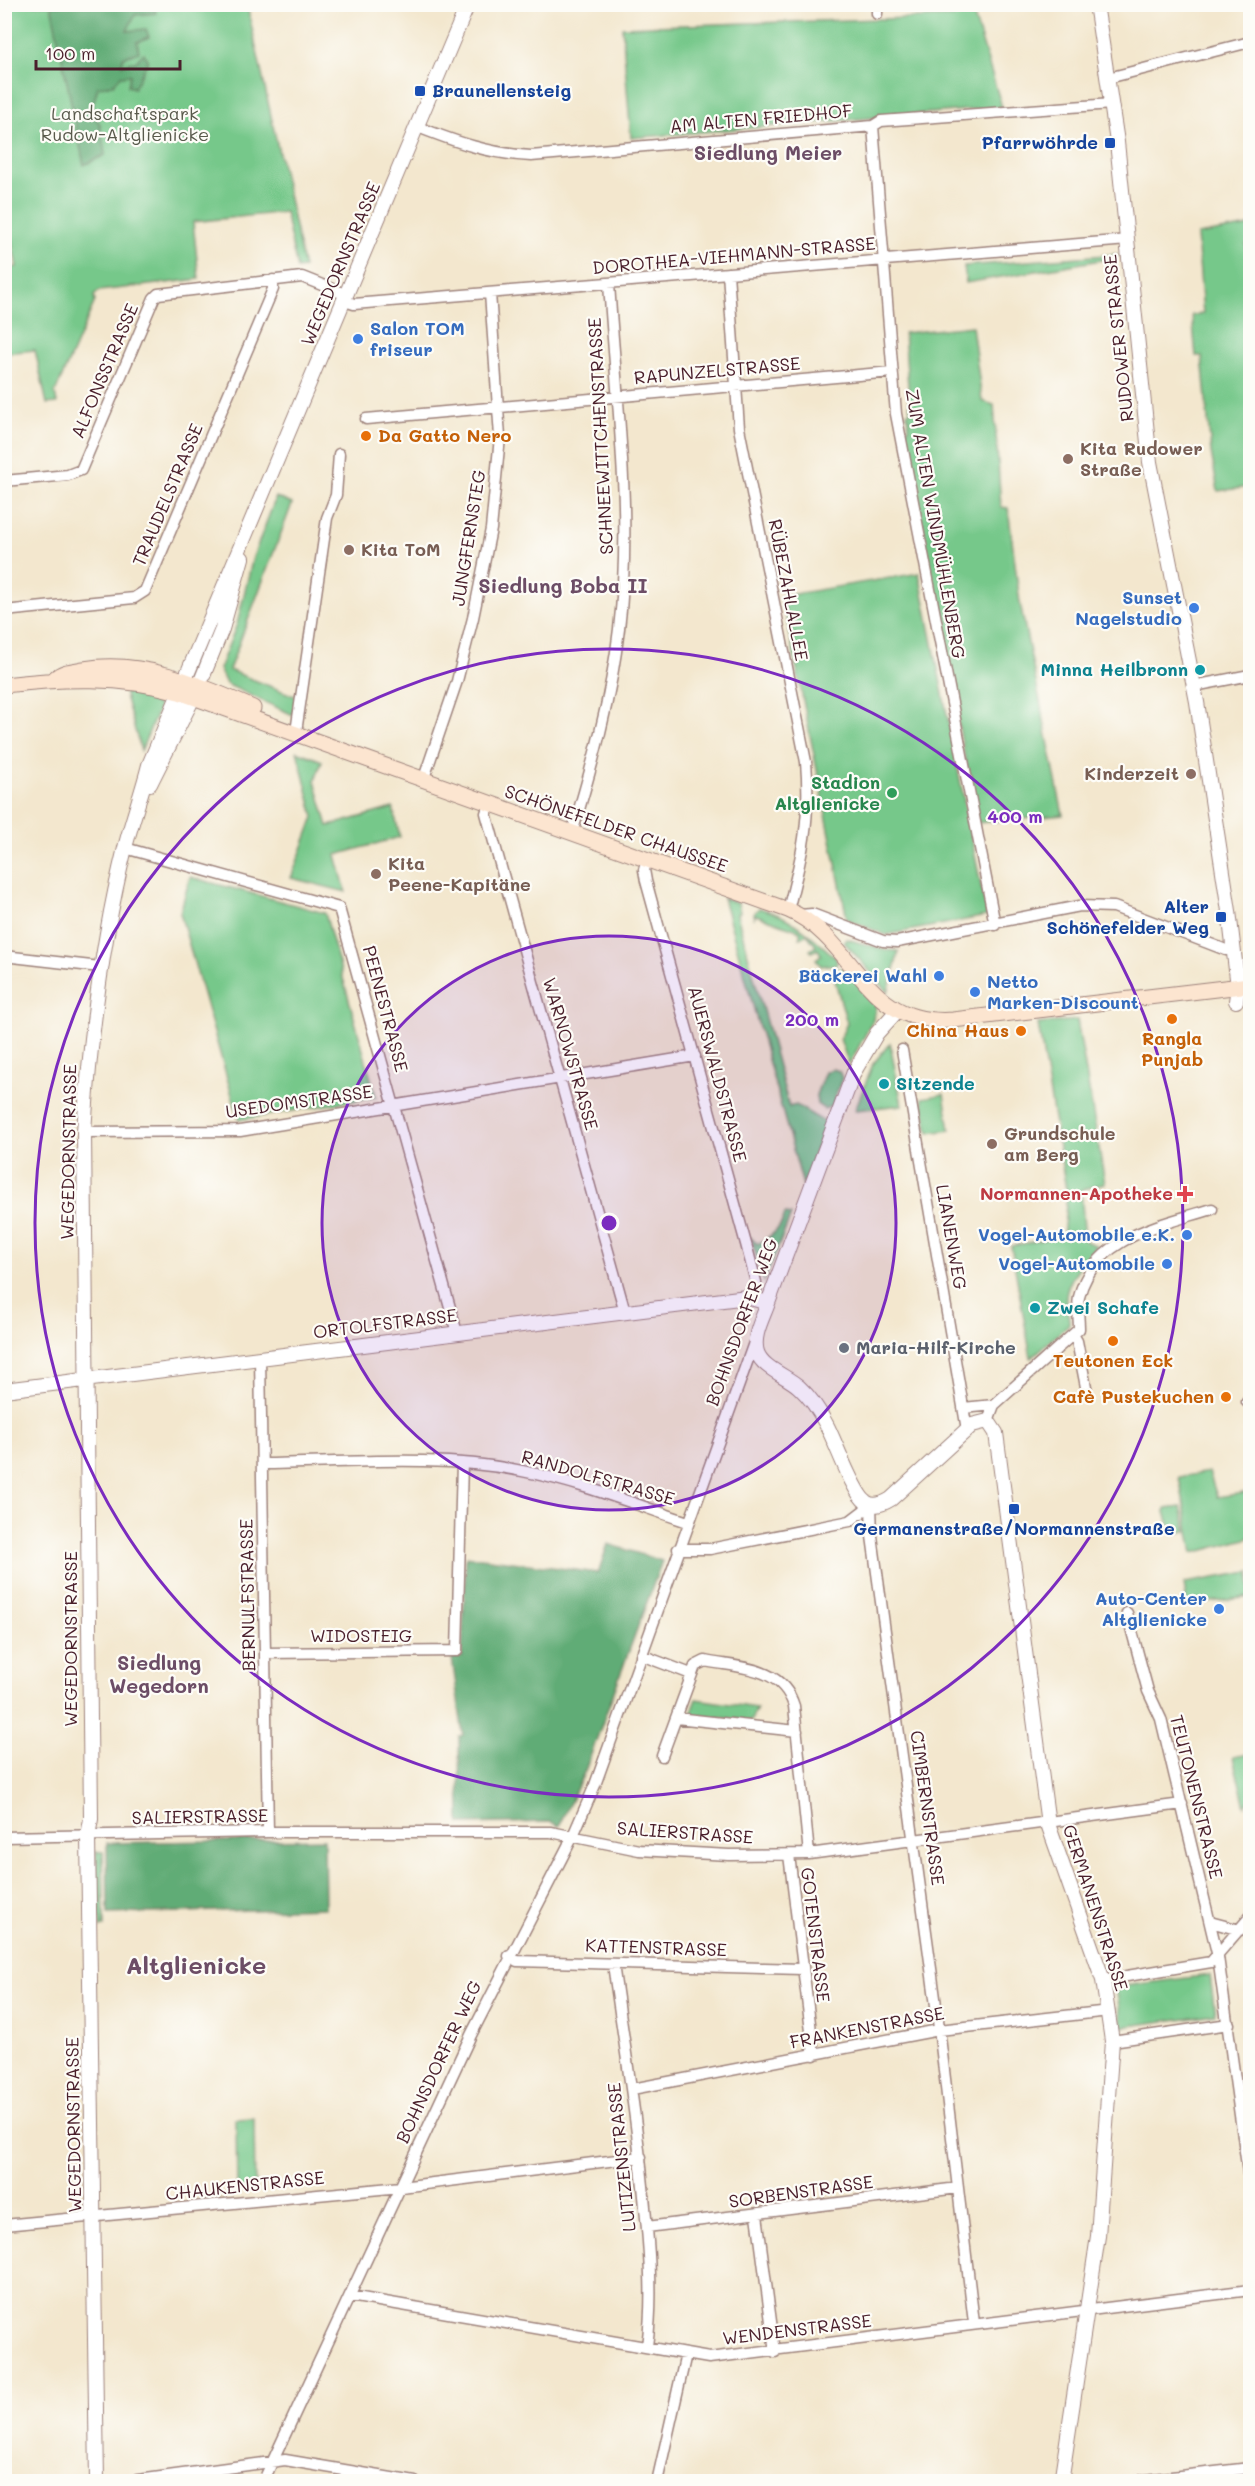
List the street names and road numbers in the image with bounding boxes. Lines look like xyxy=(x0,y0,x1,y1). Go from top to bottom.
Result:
street label: AM ALTEN FRIEDHOF xyxy=(669,98,853,138)
street label: WEGEDORNSTRASSE xyxy=(295,178,386,349)
street label: DOROTHEA-VIEHMANN-STRASSE xyxy=(591,231,876,279)
street label: RUDOWER STRASSE xyxy=(1097,253,1139,423)
street label: ALFONSSTRASSE xyxy=(65,299,143,442)
street label: SCHNEEWITTCHENSTRASSE xyxy=(582,317,618,555)
street label: RAPUNZELSTRASSE xyxy=(633,351,801,389)
street label: ZUM ALTEN WINDMÜHLENBERG xyxy=(900,387,972,661)
street label: TRAUDELSTRASSE xyxy=(126,420,208,570)
street label: JUNGFERNSTEG xyxy=(445,468,491,608)
street label: RÜBEZAHLALLEE xyxy=(763,517,814,663)
street label: SCHÖNEFELDER CHAUSSEE xyxy=(502,779,731,878)
street label: PEENESTRASSE xyxy=(358,943,414,1075)
street label: WARNOWSTRASSE xyxy=(538,975,604,1133)
street label: AUERSWALDSTRASSE xyxy=(683,983,753,1164)
street label: WEGEDORNSTRASSE xyxy=(54,1064,82,1240)
street label: USEDOMSTRASSE xyxy=(224,1079,374,1123)
street label: LIANENWEG xyxy=(931,1182,973,1291)
street label: BOHNSDORFER WEG xyxy=(700,1234,783,1409)
street label: ORTOLFSTRASSE xyxy=(312,1302,458,1344)
street label: RANDOLFSTRASSE xyxy=(519,1444,678,1510)
street label: BERNULFSTRASSE xyxy=(234,1519,260,1672)
street label: WEGEDORNSTRASSE xyxy=(58,1551,82,1727)
street label: WIDOSTEIG xyxy=(310,1623,412,1647)
street label: TEUTONENSTRASSE xyxy=(1165,1712,1229,1881)
street label: CIMBERNSTRASSE xyxy=(905,1729,951,1887)
street label: SALIERSTRASSE xyxy=(132,1803,268,1829)
street label: SALIERSTRASSE xyxy=(616,1815,754,1849)
street label: GERMANENSTRASSE xyxy=(1058,1821,1134,1994)
street label: GOTENSTRASSE xyxy=(796,1866,836,2004)
street label: KATTENSTRASSE xyxy=(585,1933,727,1961)
street label: BOHNSDORFER WEG xyxy=(390,1976,486,2147)
street label: FRANKENSTRASSE xyxy=(788,2000,946,2054)
street label: WEGEDORNSTRASSE xyxy=(59,2037,87,2213)
street label: LUTIZENSTRASSE xyxy=(601,2081,641,2233)
street label: CHAUKENSTRASSE xyxy=(164,2165,325,2205)
street label: SORBENSTRASSE xyxy=(727,2169,875,2213)
street label: WENDENSTRASSE xyxy=(721,2308,873,2350)

